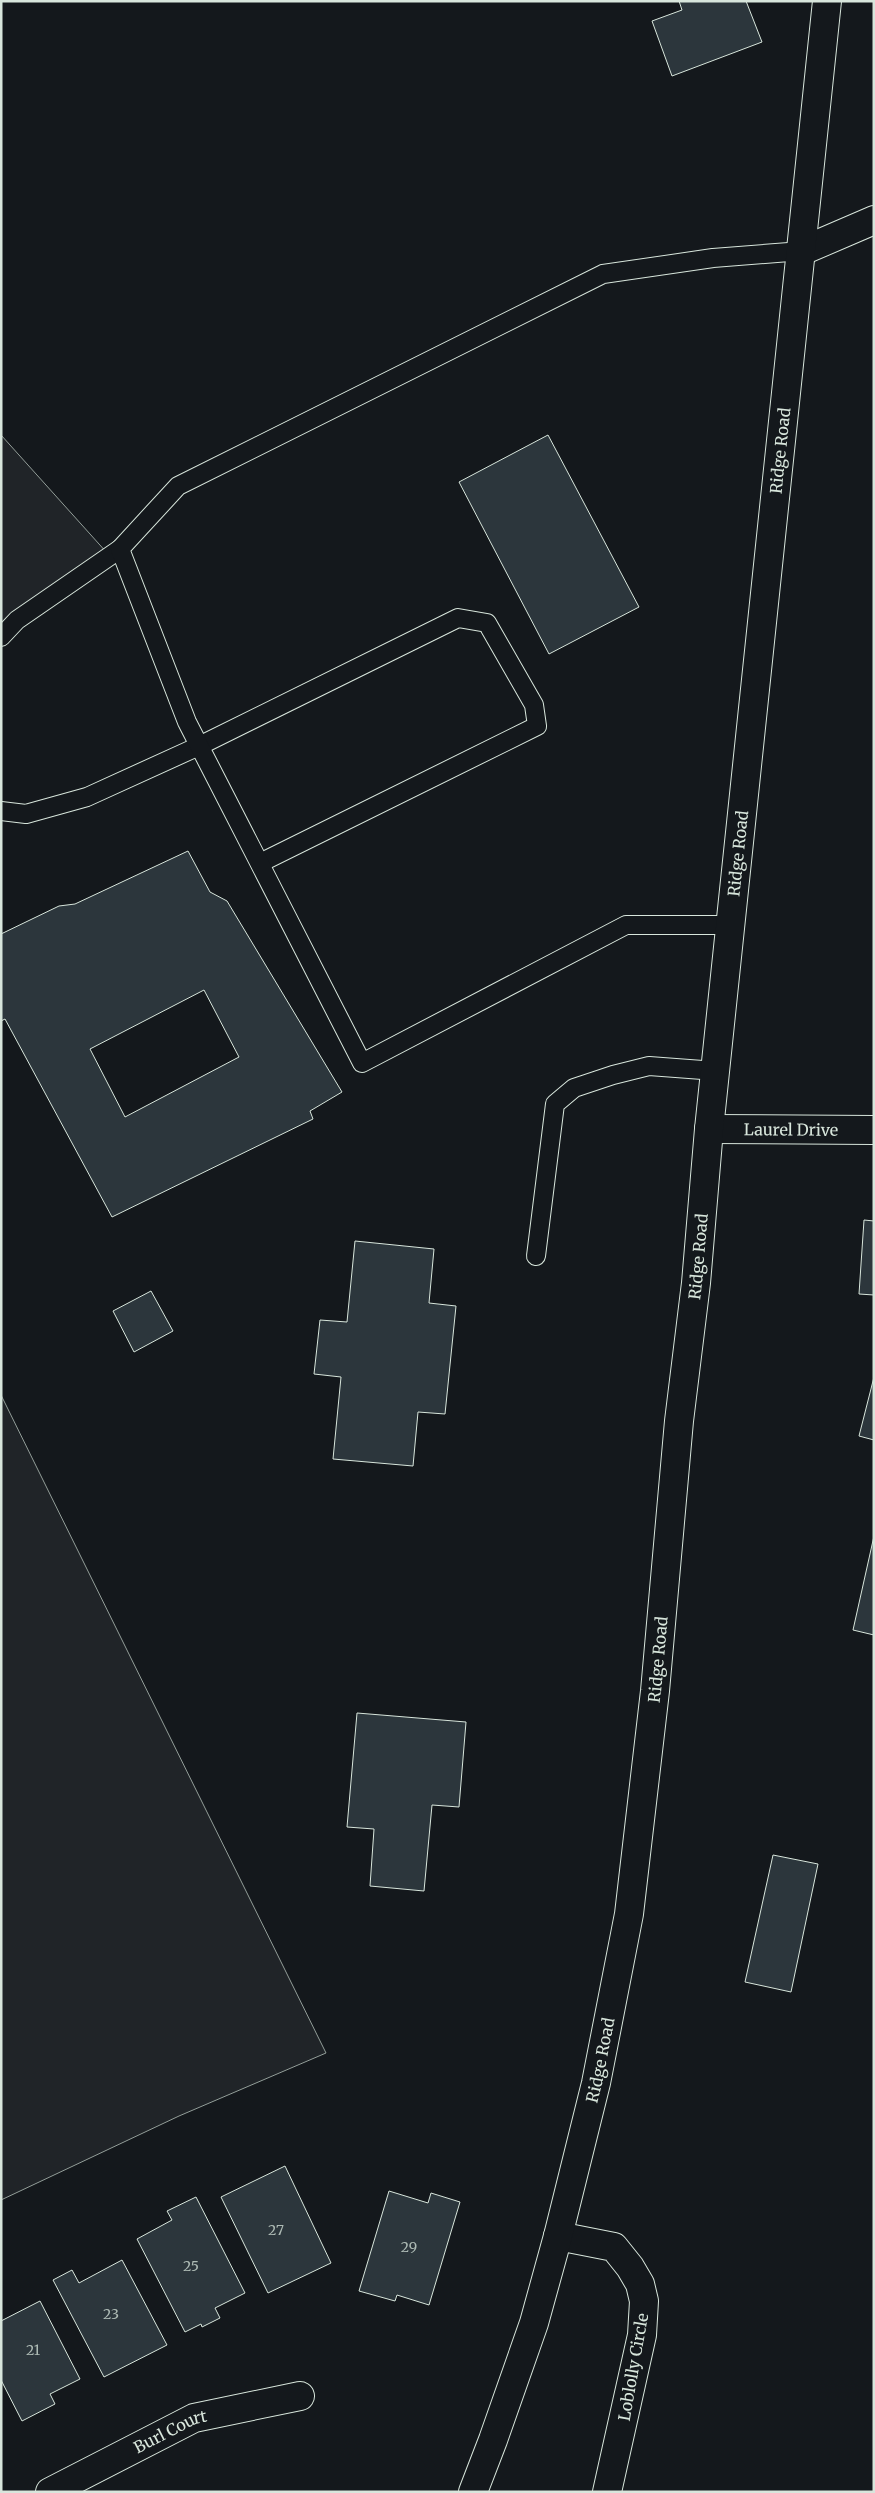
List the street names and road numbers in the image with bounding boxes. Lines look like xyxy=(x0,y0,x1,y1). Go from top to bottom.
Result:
street label: Ridge Road xyxy=(766,406,794,495)
street label: Ridge Road xyxy=(723,809,752,898)
street label: Laurel Drive xyxy=(744,1119,838,1140)
street label: Ridge Road xyxy=(684,1212,712,1301)
street label: Ridge Road xyxy=(644,1615,672,1704)
street label: Ridge Road xyxy=(582,2015,619,2105)
street label: Loblolly Circle xyxy=(614,2311,652,2423)
street label: Burl Court xyxy=(130,2405,209,2457)

